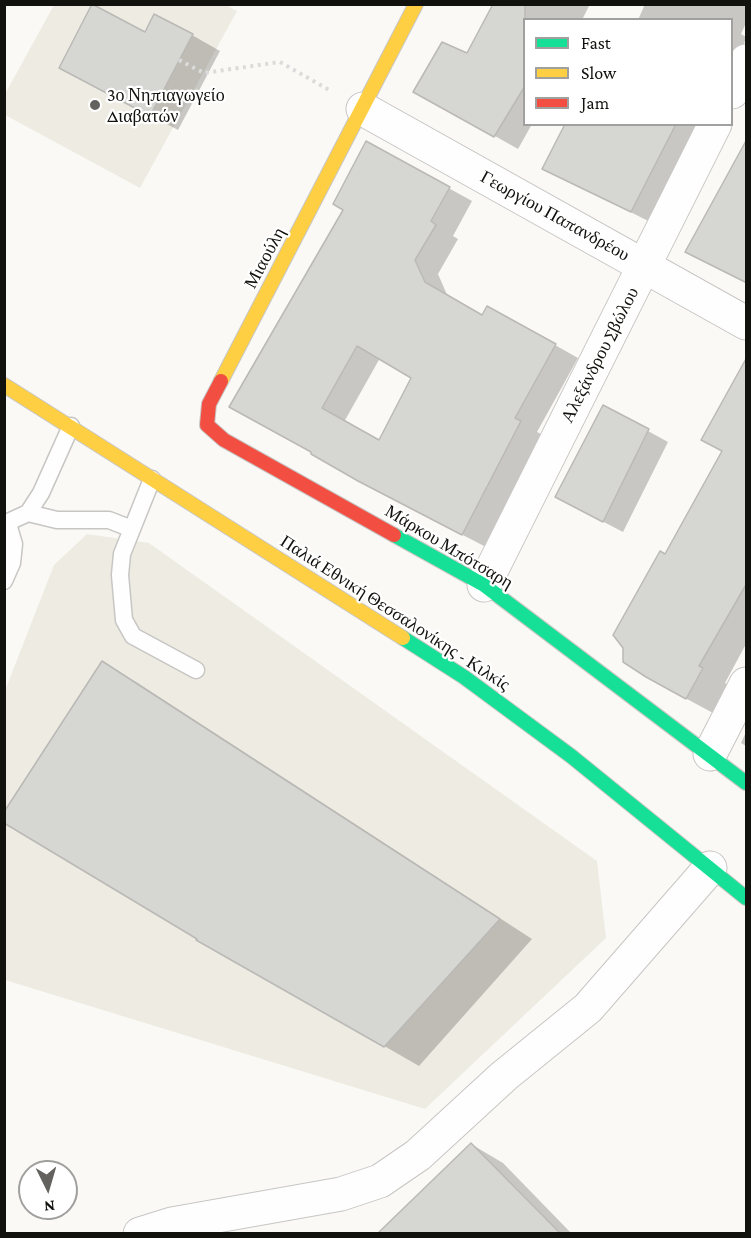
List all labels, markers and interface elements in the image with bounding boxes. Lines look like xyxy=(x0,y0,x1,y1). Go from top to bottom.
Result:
legend xyxy=(523,18,733,126)
text: Fast xyxy=(581,33,611,53)
text: Slow xyxy=(581,63,616,83)
place label: 3ο Νηπιαγωγείο Διαβατών xyxy=(107,84,225,127)
text: Jam xyxy=(581,93,609,113)
marker: 3ο Νηπιαγωγείο Διαβατών xyxy=(88,98,102,112)
street label: Γεωργίου Παπανδρέου xyxy=(477,166,633,266)
street label: Μιαούλη xyxy=(240,224,290,292)
street label: Αλεξάνδρου Σβώλου xyxy=(556,284,644,426)
street label: Μάρκου Μπότσαρη xyxy=(381,500,517,594)
street label: Παλιά Εθνική Θεσσαλονίκης - Κιλκίς xyxy=(276,531,514,695)
north arrow xyxy=(18,1160,78,1220)
text: N xyxy=(43,1197,56,1215)

